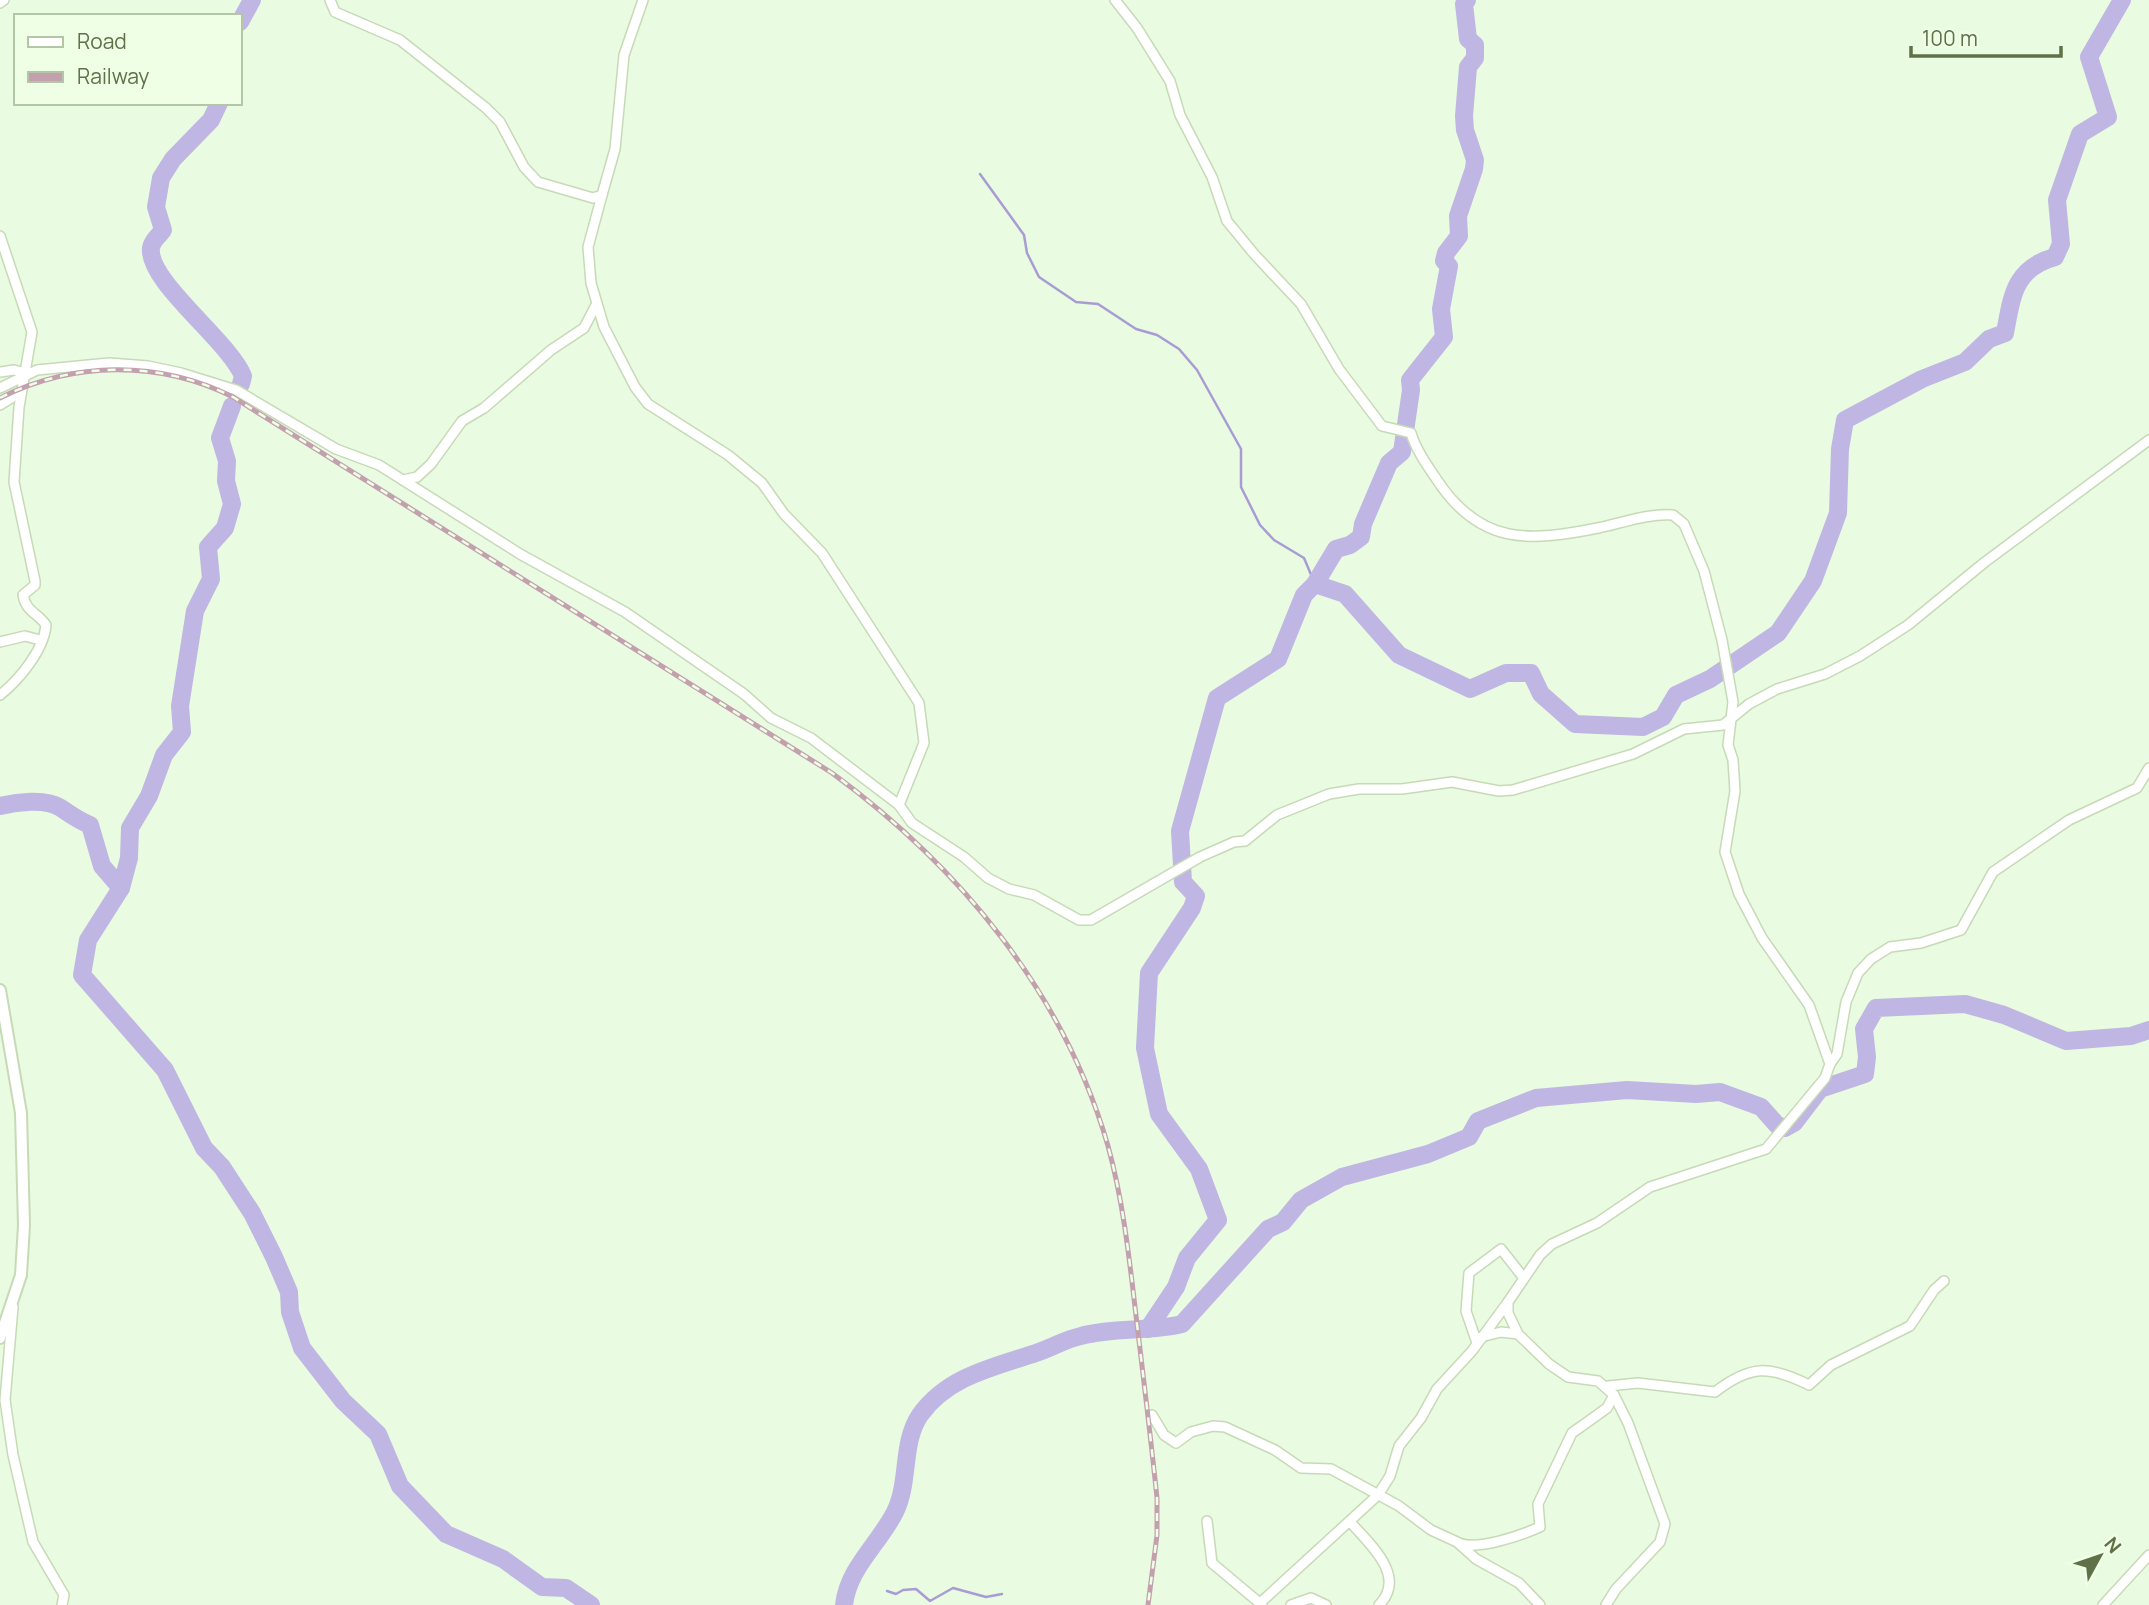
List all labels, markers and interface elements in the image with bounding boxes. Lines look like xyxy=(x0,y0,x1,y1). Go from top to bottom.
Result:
legend xyxy=(14,14,242,105)
scale bar xyxy=(1911,14,2062,58)
text: 100 m xyxy=(1922,24,1978,52)
text: Road xyxy=(77,27,127,55)
text: Railway xyxy=(77,62,149,90)
north arrow xyxy=(2065,1521,2135,1591)
text: N xyxy=(2099,1531,2127,1559)

